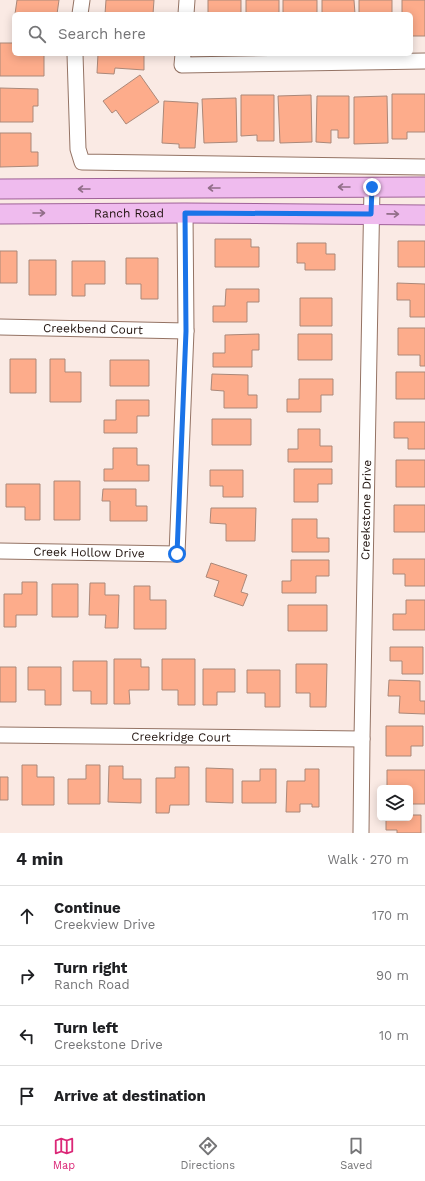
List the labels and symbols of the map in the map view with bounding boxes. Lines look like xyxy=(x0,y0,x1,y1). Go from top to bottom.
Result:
route end xyxy=(363,178,381,196)
one-way arrow xyxy=(338,183,351,191)
one-way arrow xyxy=(208,184,221,192)
one-way arrow xyxy=(78,185,91,193)
street label: Ranch Road xyxy=(94,206,164,220)
one-way arrow xyxy=(32,209,45,217)
one-way arrow xyxy=(386,210,399,218)
street label: Creekbend Court xyxy=(43,321,143,337)
street label: Creekstone Drive xyxy=(358,460,374,560)
street label: Creek Hollow Drive xyxy=(33,545,145,560)
route start xyxy=(168,545,186,563)
street label: Creekridge Court xyxy=(131,729,231,745)

